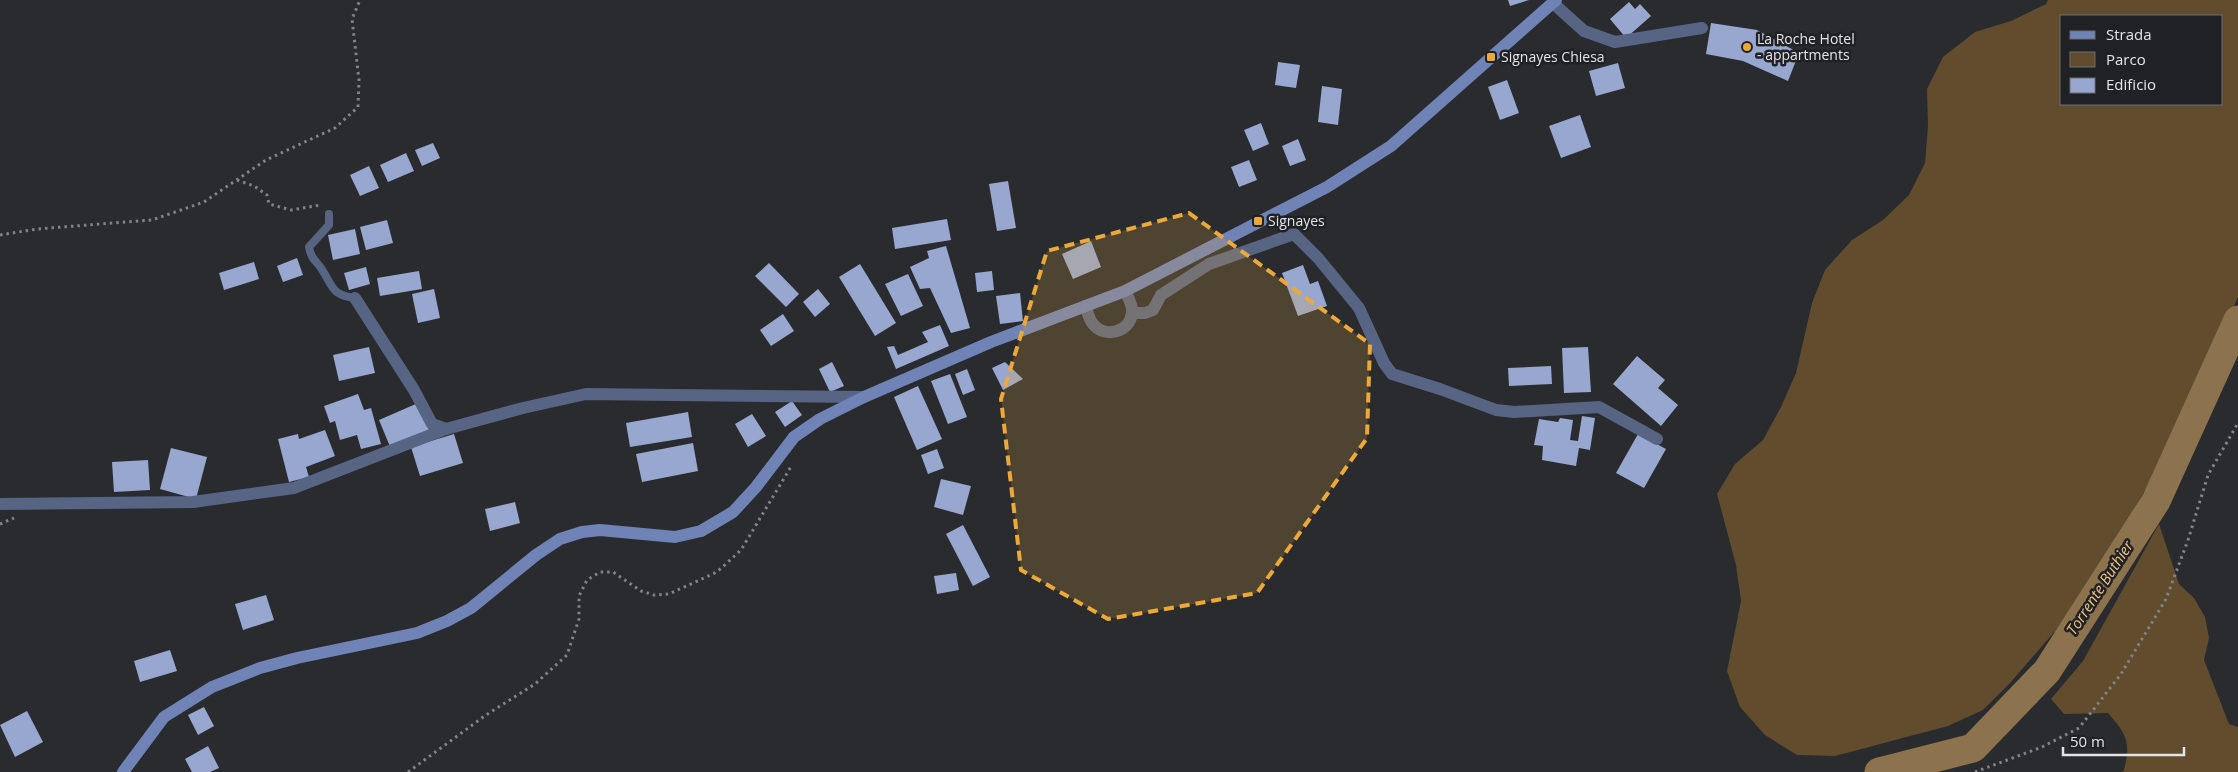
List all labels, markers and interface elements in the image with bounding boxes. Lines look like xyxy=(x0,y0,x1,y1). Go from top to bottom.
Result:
legend xyxy=(2060,15,2223,105)
text: Strada xyxy=(2106,24,2152,44)
place label: La Roche Hotel - appartments xyxy=(1757,29,1855,64)
marker: La Roche Hotel - appartments xyxy=(1741,41,1753,53)
place label: Signayes Chiesa xyxy=(1501,47,1605,66)
text: Parco xyxy=(2106,49,2146,69)
marker: Signayes Chiesa xyxy=(1485,51,1497,63)
text: Edificio xyxy=(2106,74,2156,94)
place label: Signayes xyxy=(1268,211,1325,230)
marker: Signayes xyxy=(1252,215,1264,227)
water label: Torrente Buthier xyxy=(2061,536,2138,638)
scale bar xyxy=(2063,724,2184,756)
text: 50 m xyxy=(2070,731,2105,751)

